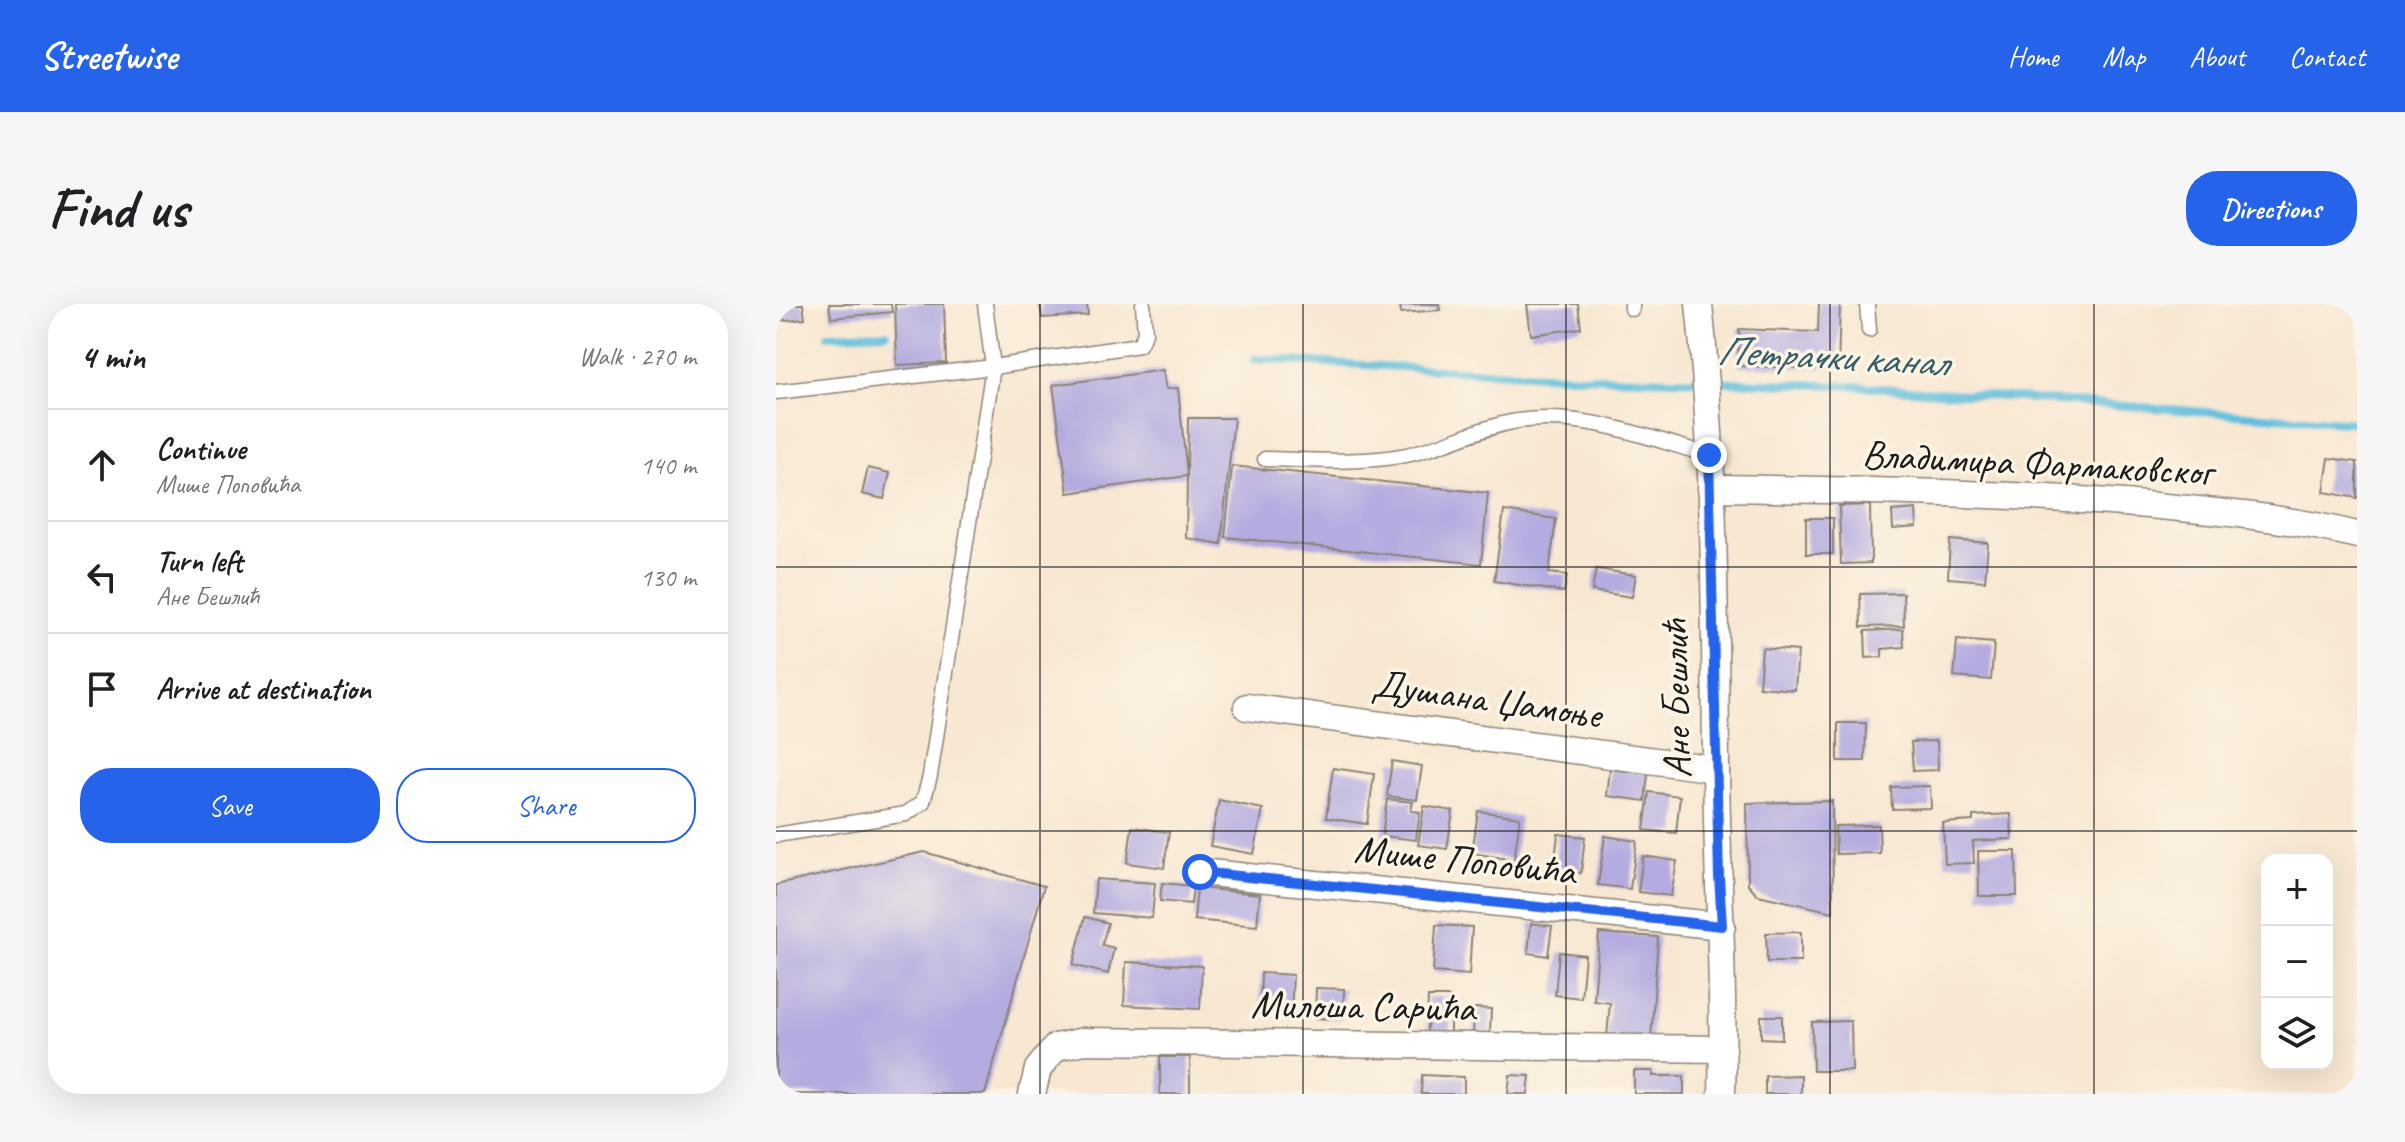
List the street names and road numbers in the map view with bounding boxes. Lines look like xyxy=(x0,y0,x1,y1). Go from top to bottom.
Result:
street label: Владимира Фармаковског xyxy=(1861,429,2219,497)
street label: Ане Бешлић xyxy=(1650,618,1702,779)
street label: Душана Џамоње xyxy=(1369,658,1607,740)
street label: Мише Поповића xyxy=(1352,824,1580,897)
street label: Милоша Сарића xyxy=(1251,979,1478,1033)

